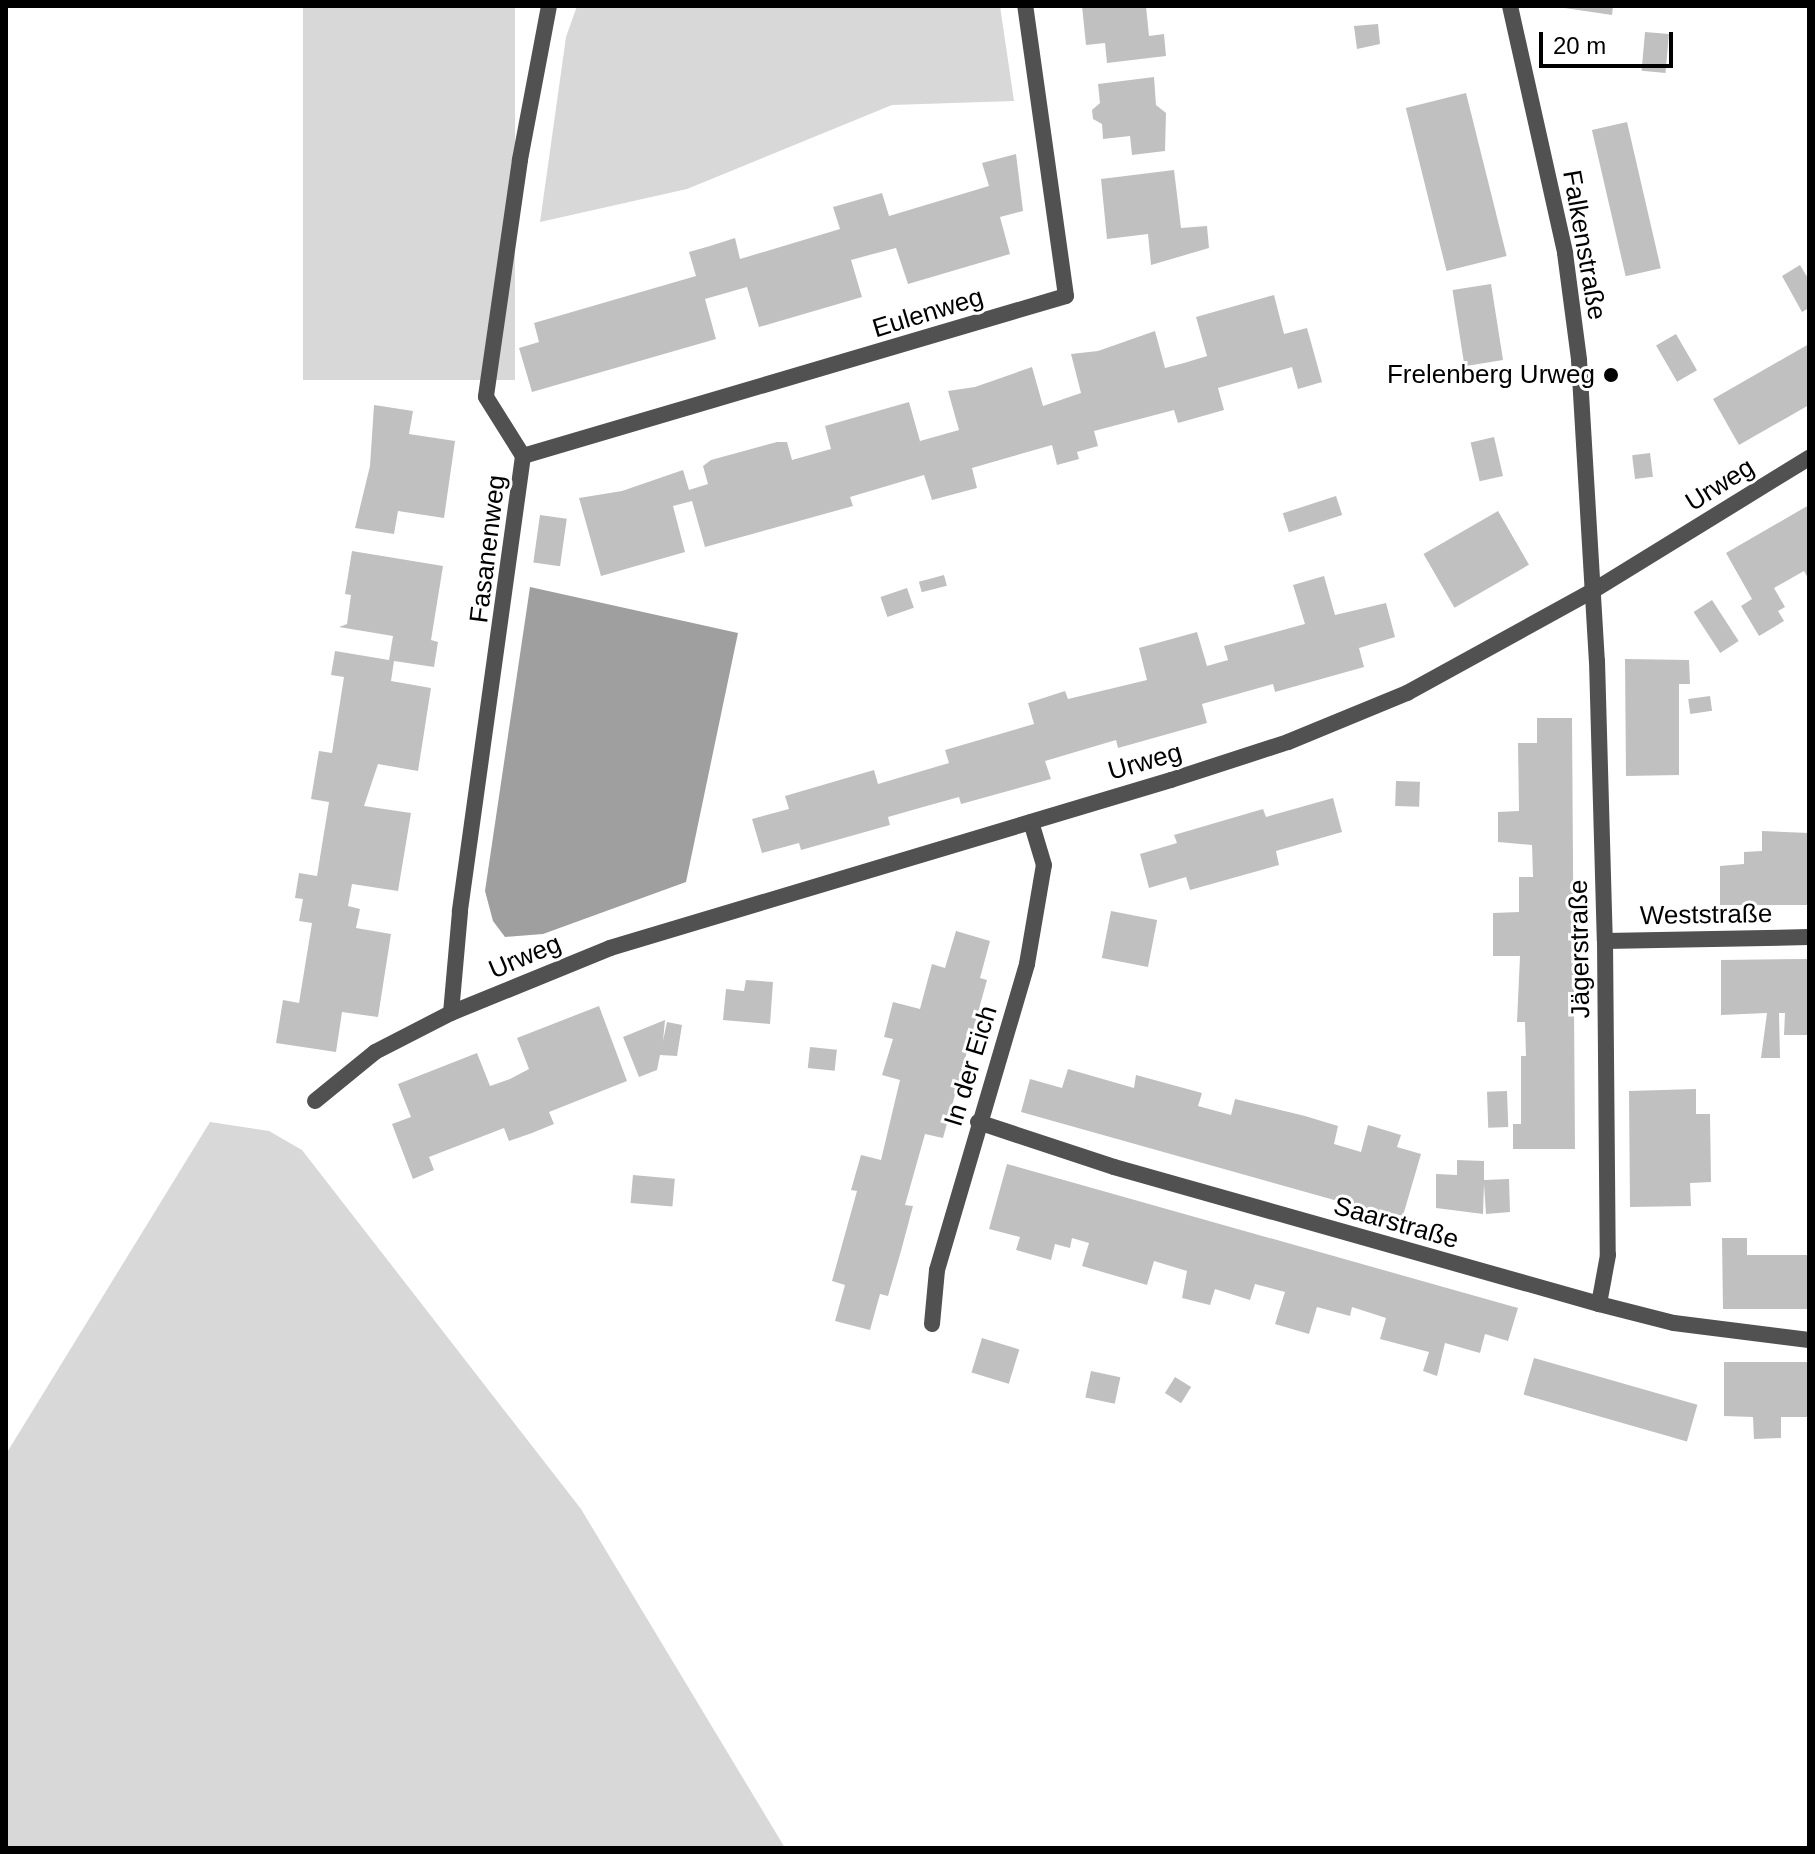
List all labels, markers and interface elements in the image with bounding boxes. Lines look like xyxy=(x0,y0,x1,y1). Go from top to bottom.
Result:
scale bar xyxy=(1543,16,1677,66)
text: 20 m xyxy=(1553,32,1606,59)
street label: Falkenstraße xyxy=(1555,168,1613,322)
street label: Eulenweg xyxy=(869,281,987,345)
place label: Frelenberg Urweg xyxy=(1387,359,1595,391)
marker: Frelenberg Urweg xyxy=(1602,366,1620,384)
street label: Urweg xyxy=(1680,452,1760,518)
street label: Fasanenweg xyxy=(463,473,513,625)
street label: Urweg xyxy=(1105,737,1185,787)
street label: Jägerstraße xyxy=(1563,879,1597,1019)
street label: Weststraße xyxy=(1640,898,1772,932)
street label: Urweg xyxy=(484,928,566,986)
street label: In der Eich xyxy=(938,1002,1004,1130)
street label: Saarstraße xyxy=(1330,1190,1462,1256)

